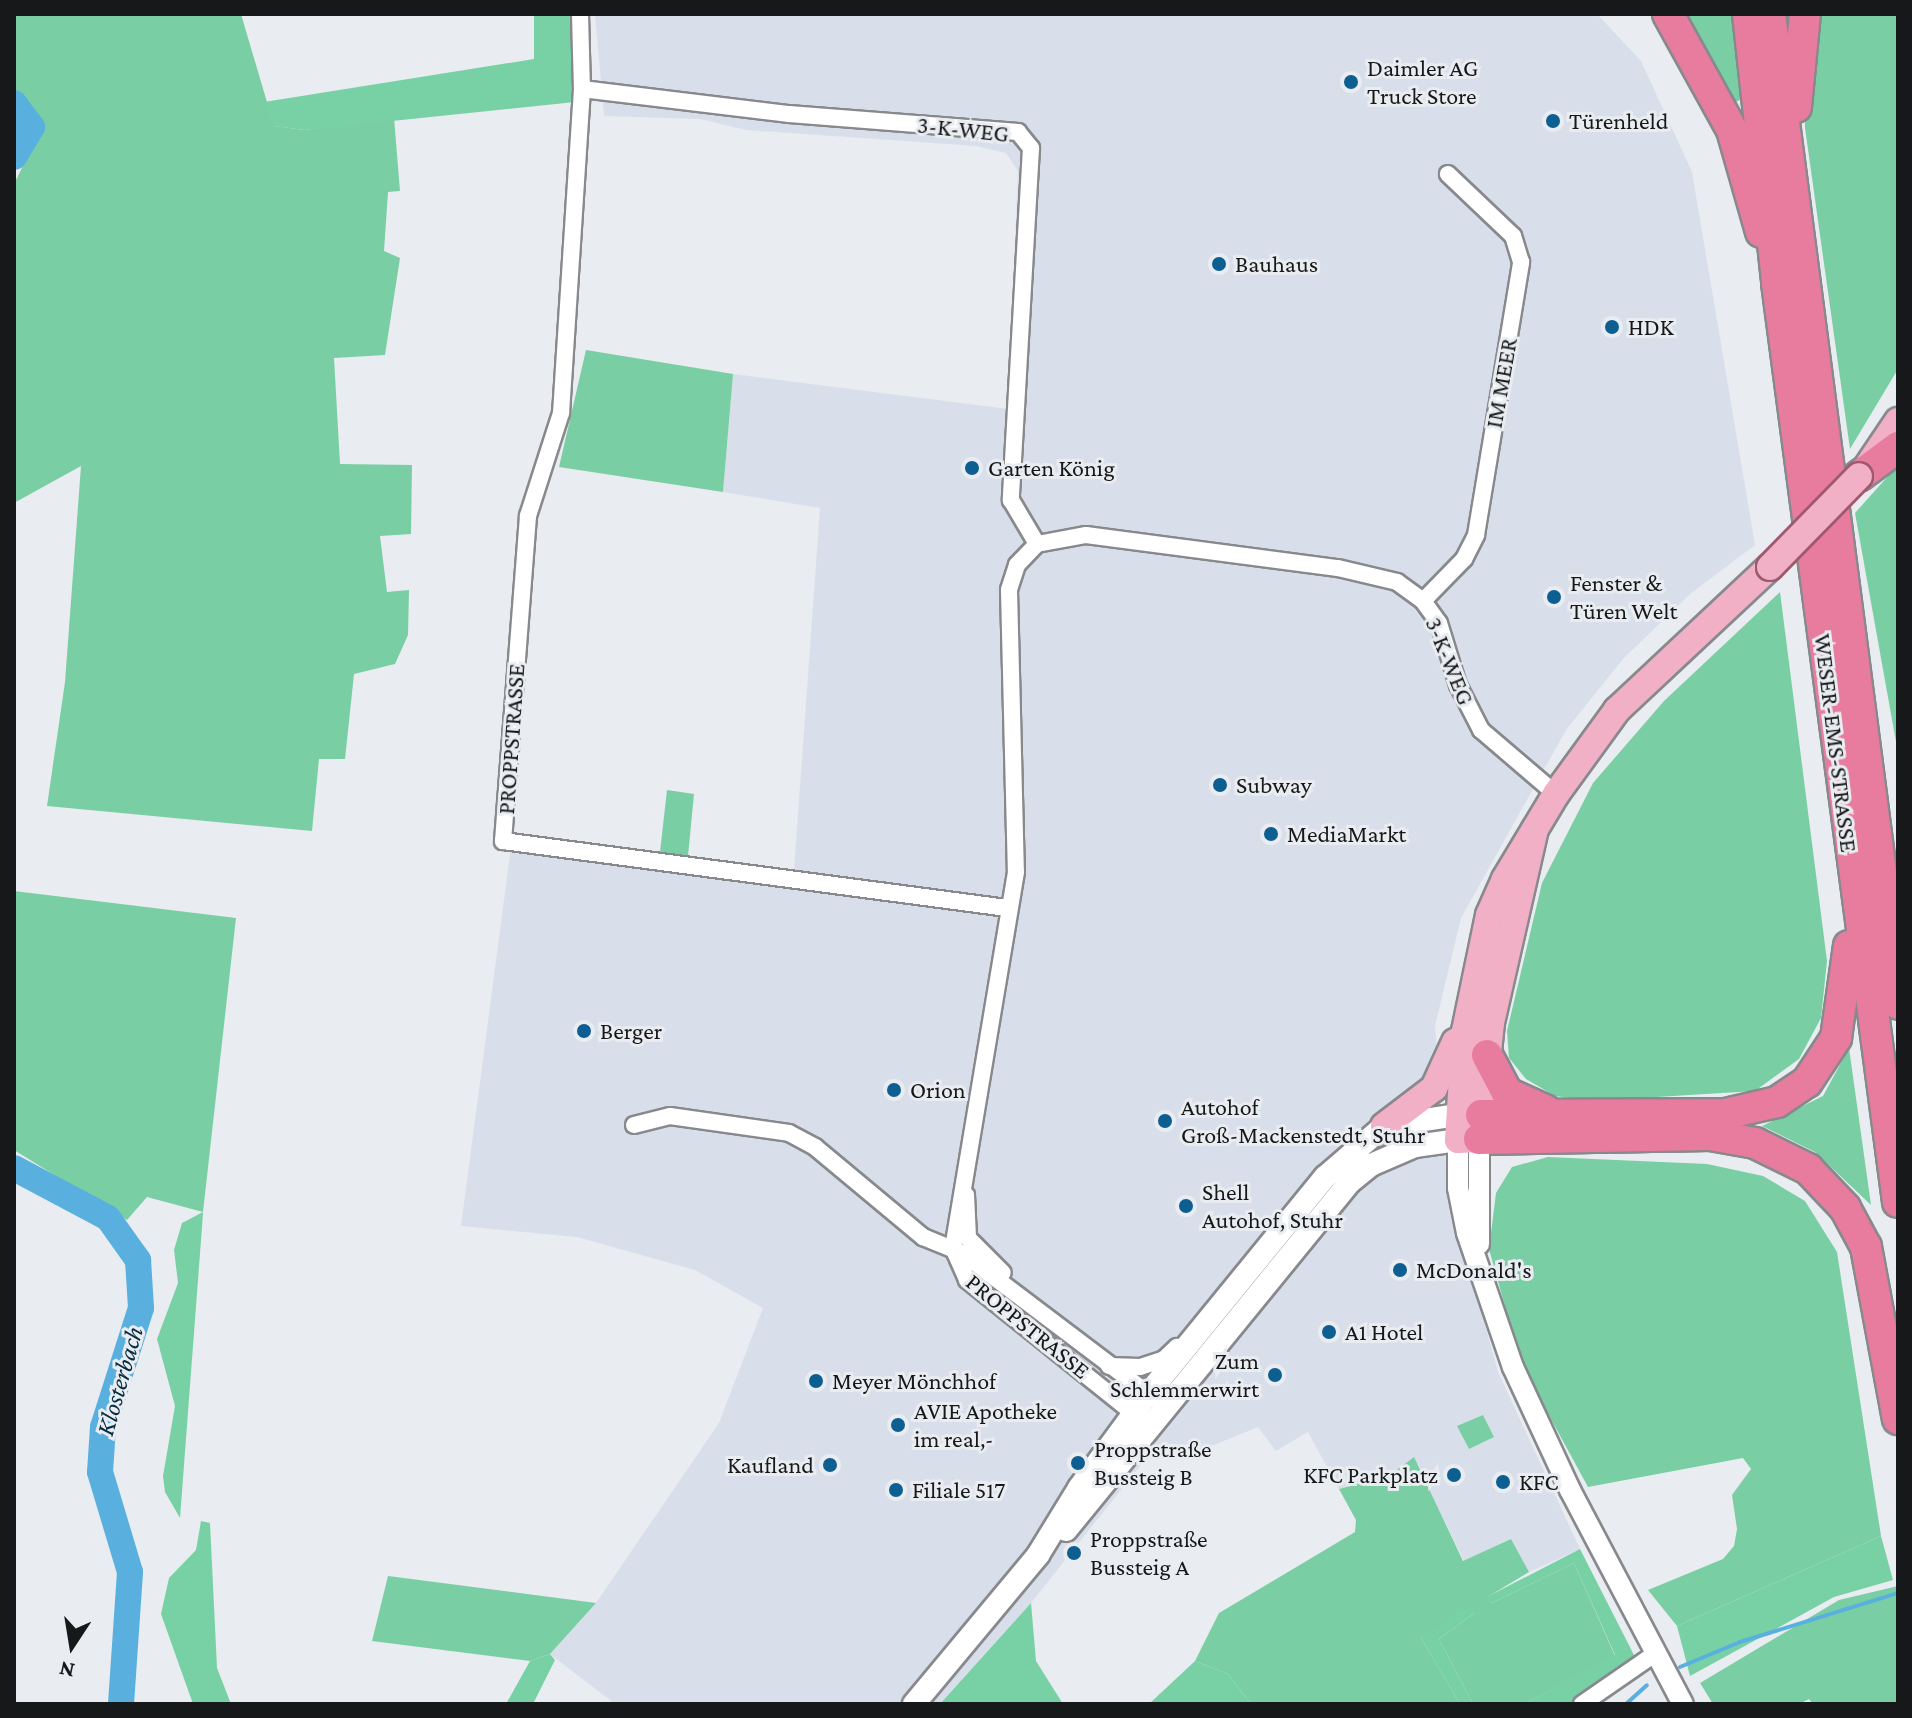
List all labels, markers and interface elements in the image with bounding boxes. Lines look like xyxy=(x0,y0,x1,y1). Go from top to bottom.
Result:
place label: Daimler AG Truck Store xyxy=(1367,54,1478,110)
marker: Daimler AG Truck Store xyxy=(1342,73,1360,91)
place label: Türenheld xyxy=(1569,107,1668,135)
street label: 3-K-WEG xyxy=(916,110,1010,148)
marker: Türenheld xyxy=(1544,112,1562,130)
place label: Bauhaus xyxy=(1235,250,1318,278)
marker: Bauhaus xyxy=(1210,255,1228,273)
place label: HDK xyxy=(1628,313,1674,341)
marker: HDK xyxy=(1603,318,1621,336)
street label: IM MEER xyxy=(1479,336,1523,430)
place label: Garten König xyxy=(988,454,1115,482)
marker: Garten König xyxy=(963,459,981,477)
place label: Fenster & Türen Welt xyxy=(1570,569,1677,625)
marker: Fenster & Türen Welt xyxy=(1545,588,1563,606)
street label: 3-K-WEG xyxy=(1419,613,1481,709)
street label: WESER-EMS-STRASSE xyxy=(1808,632,1864,854)
street label: PROPPSTRASSE xyxy=(491,663,531,815)
place label: Subway xyxy=(1236,771,1312,799)
marker: Subway xyxy=(1211,776,1229,794)
place label: MediaMarkt xyxy=(1287,820,1406,848)
marker: MediaMarkt xyxy=(1262,825,1280,843)
place label: Berger xyxy=(600,1017,662,1045)
marker: Berger xyxy=(575,1022,593,1040)
place label: Orion xyxy=(910,1076,966,1104)
marker: Orion xyxy=(885,1081,903,1099)
place label: Autohof Groß-Mackenstedt, Stuhr xyxy=(1181,1093,1425,1149)
marker: Autohof Groß-Mackenstedt, Stuhr xyxy=(1156,1112,1174,1130)
place label: Shell Autohof, Stuhr xyxy=(1202,1178,1343,1234)
marker: Shell Autohof, Stuhr xyxy=(1177,1197,1195,1215)
place label: McDonald's xyxy=(1416,1256,1532,1284)
marker: McDonald's xyxy=(1391,1261,1409,1279)
street label: PROPPSTRASSE xyxy=(960,1267,1096,1385)
place label: A1 Hotel xyxy=(1345,1318,1423,1346)
water label: Klosterbach xyxy=(90,1323,150,1439)
marker: A1 Hotel xyxy=(1320,1323,1338,1341)
place label: Zum Schlemmerwirt xyxy=(1110,1347,1259,1403)
marker: Zum Schlemmerwirt xyxy=(1266,1366,1284,1384)
place label: Meyer Mönchhof xyxy=(832,1367,996,1395)
marker: Meyer Mönchhof xyxy=(807,1372,825,1390)
place label: AVIE Apotheke im real,- xyxy=(914,1397,1057,1453)
marker: AVIE Apotheke im real,- xyxy=(889,1416,907,1434)
place label: Proppstraße Bussteig B xyxy=(1094,1435,1212,1491)
place label: Kaufland xyxy=(727,1451,814,1479)
marker: Proppstraße Bussteig B xyxy=(1069,1454,1087,1472)
marker: Kaufland xyxy=(821,1456,839,1474)
place label: KFC Parkplatz xyxy=(1303,1461,1438,1489)
marker: KFC Parkplatz xyxy=(1445,1466,1463,1484)
place label: KFC xyxy=(1519,1468,1559,1496)
marker: KFC xyxy=(1494,1473,1512,1491)
place label: Filiale 517 xyxy=(912,1476,1005,1504)
marker: Filiale 517 xyxy=(887,1481,905,1499)
place label: Proppstraße Bussteig A xyxy=(1090,1525,1208,1581)
marker: Proppstraße Bussteig A xyxy=(1065,1544,1083,1562)
north arrow xyxy=(32,1606,112,1686)
text: N xyxy=(57,1656,77,1684)

